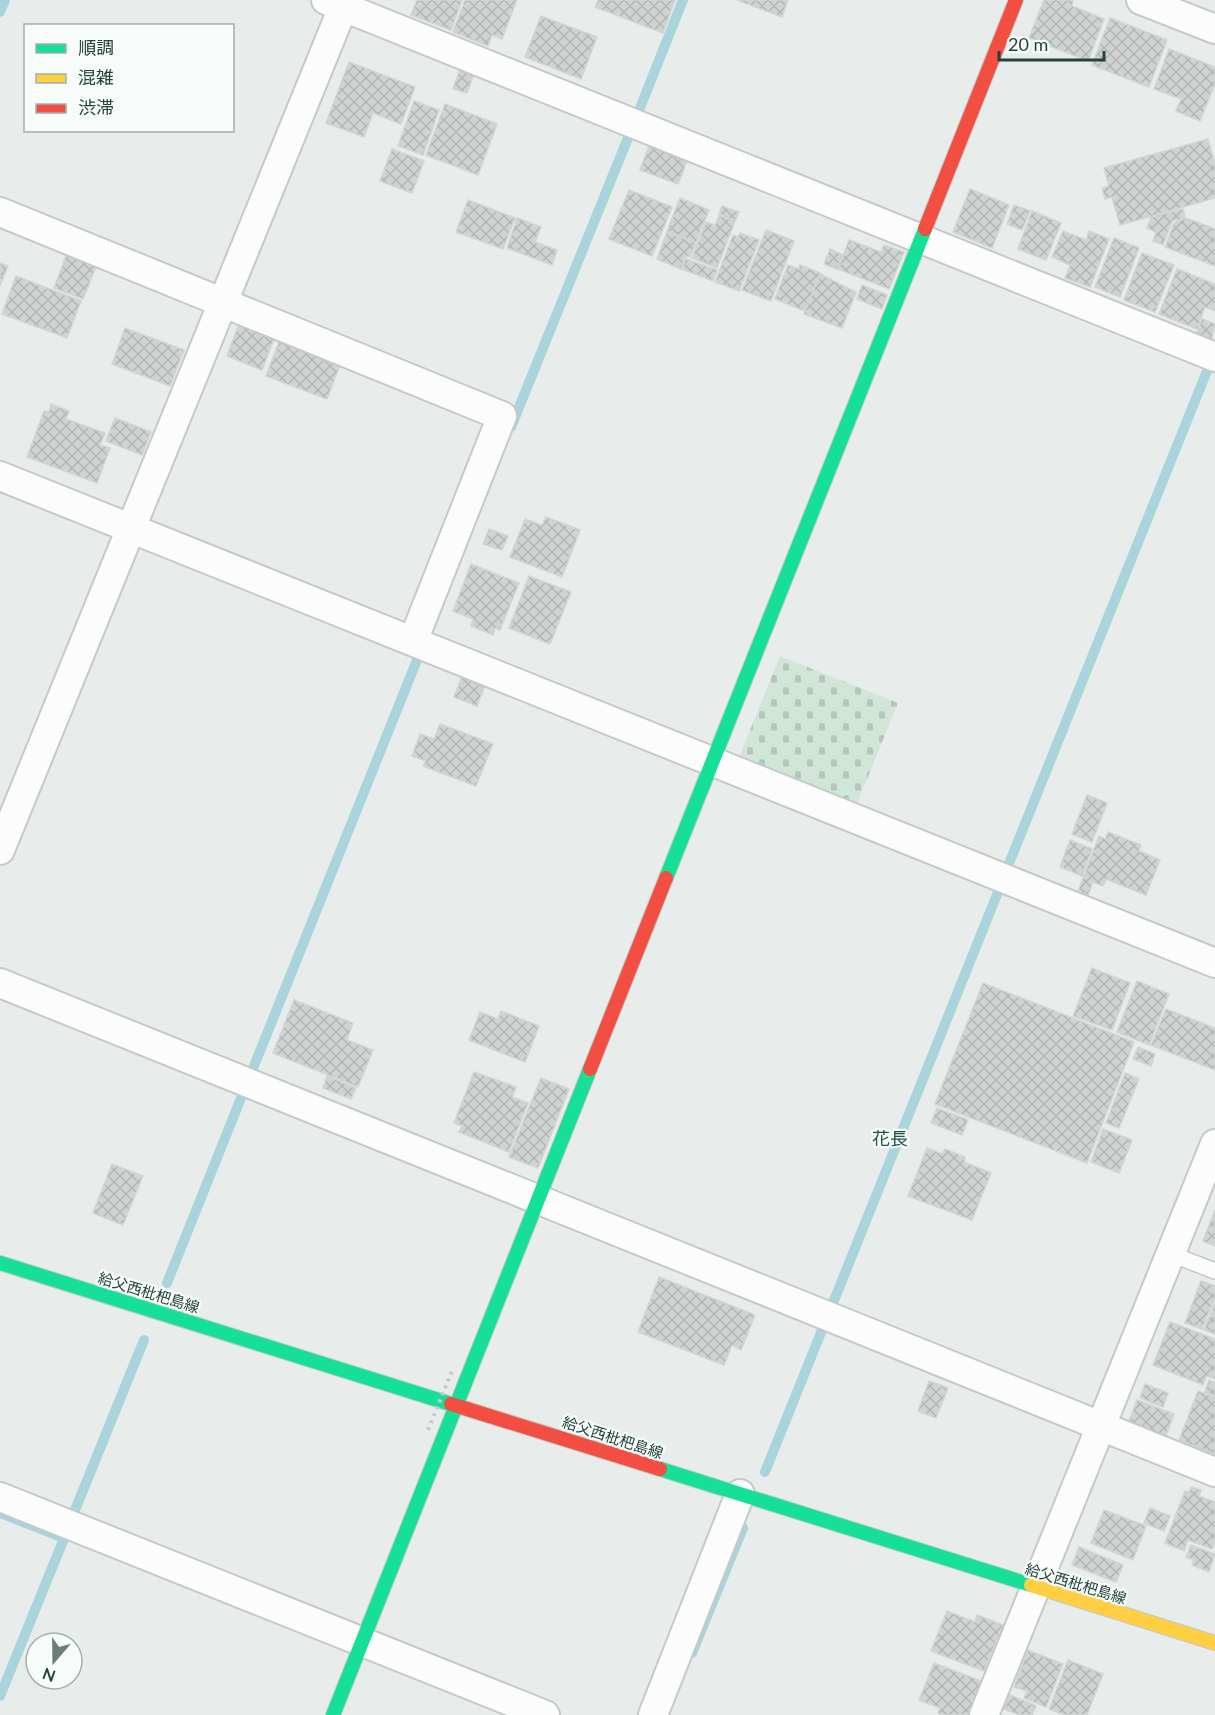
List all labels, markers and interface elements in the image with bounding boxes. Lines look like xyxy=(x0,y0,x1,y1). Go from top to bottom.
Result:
legend xyxy=(24,24,234,132)
scale bar xyxy=(999,24,1104,62)
text: 20 m xyxy=(1008,33,1048,55)
text: 順調 xyxy=(78,36,114,58)
text: 混雑 xyxy=(78,66,114,88)
text: 渋滞 xyxy=(78,96,114,118)
district label: 花長 xyxy=(872,1127,908,1149)
street label: 給父西枇杷島線 xyxy=(96,1268,202,1316)
street label: 給父西枇杷島線 xyxy=(560,1412,666,1462)
street label: 給父西枇杷島線 xyxy=(1023,1559,1129,1607)
north arrow xyxy=(24,1631,84,1691)
text: N xyxy=(40,1665,58,1687)

